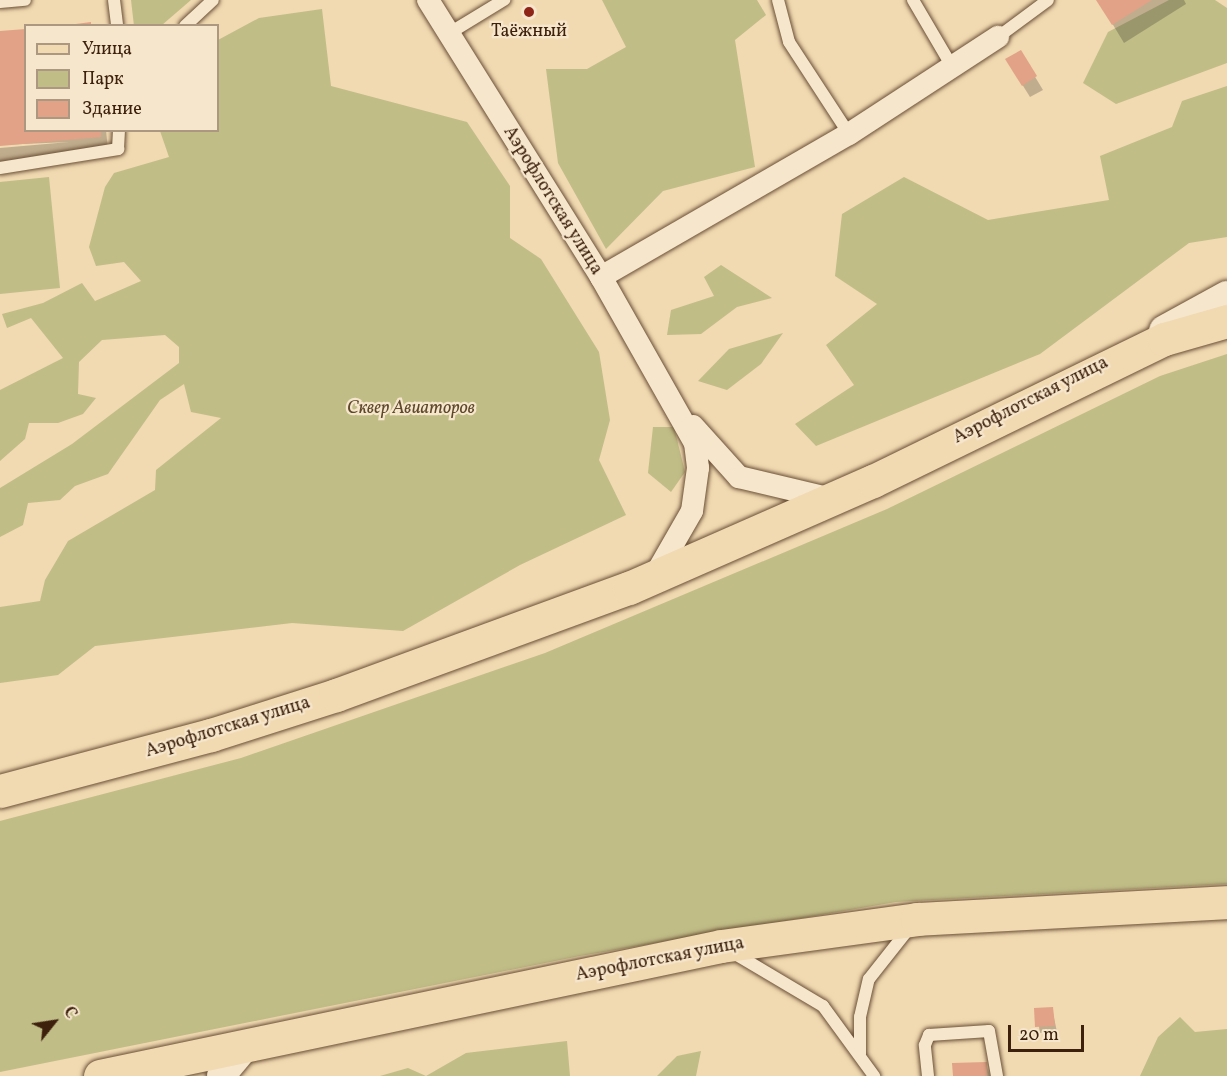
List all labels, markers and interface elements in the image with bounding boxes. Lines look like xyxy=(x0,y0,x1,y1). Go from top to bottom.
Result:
marker: Таёжный xyxy=(522,5,536,19)
place label: Таёжный xyxy=(491,21,567,43)
legend xyxy=(24,24,219,132)
text: Улица xyxy=(82,37,132,62)
text: Парк xyxy=(82,67,124,92)
text: Здание xyxy=(82,97,142,122)
street label: Аэрофлотская улица xyxy=(497,123,607,279)
street label: Аэрофлотская улица xyxy=(950,352,1112,450)
park label: Сквер Авиаторов xyxy=(347,398,475,420)
street label: Аэрофлотская улица xyxy=(143,693,313,763)
street label: Аэрофлотская улица xyxy=(574,933,746,987)
north arrow xyxy=(24,992,84,1052)
text: С xyxy=(57,1003,82,1023)
scale bar xyxy=(1011,1013,1088,1051)
text: 20 m xyxy=(1019,1023,1059,1048)

